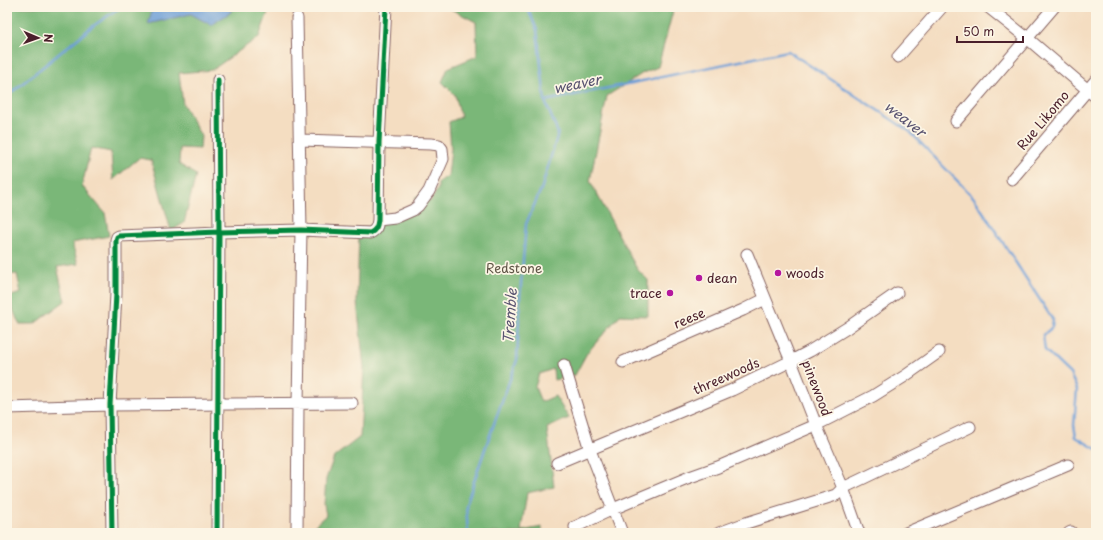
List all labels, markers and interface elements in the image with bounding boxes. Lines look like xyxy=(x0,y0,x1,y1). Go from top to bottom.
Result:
north arrow xyxy=(18,18,58,58)
scale bar xyxy=(957,18,1023,44)
text: 50 m xyxy=(963,22,994,40)
text: N xyxy=(40,34,57,43)
water label: weaver xyxy=(551,68,604,99)
street label: Rue Likomo xyxy=(1012,86,1073,153)
water label: weaver xyxy=(880,96,932,143)
park label: Redstone xyxy=(486,258,542,277)
place label: woods xyxy=(786,263,824,282)
place label: dean xyxy=(707,268,737,287)
marker: woods xyxy=(773,268,783,278)
marker: dean xyxy=(694,273,704,283)
place label: trace xyxy=(630,283,662,302)
water label: Tremble xyxy=(497,287,522,344)
marker: trace xyxy=(665,288,675,298)
street label: reese xyxy=(670,302,708,333)
street label: threewoods xyxy=(689,352,762,399)
street label: pinewood xyxy=(798,357,837,419)

